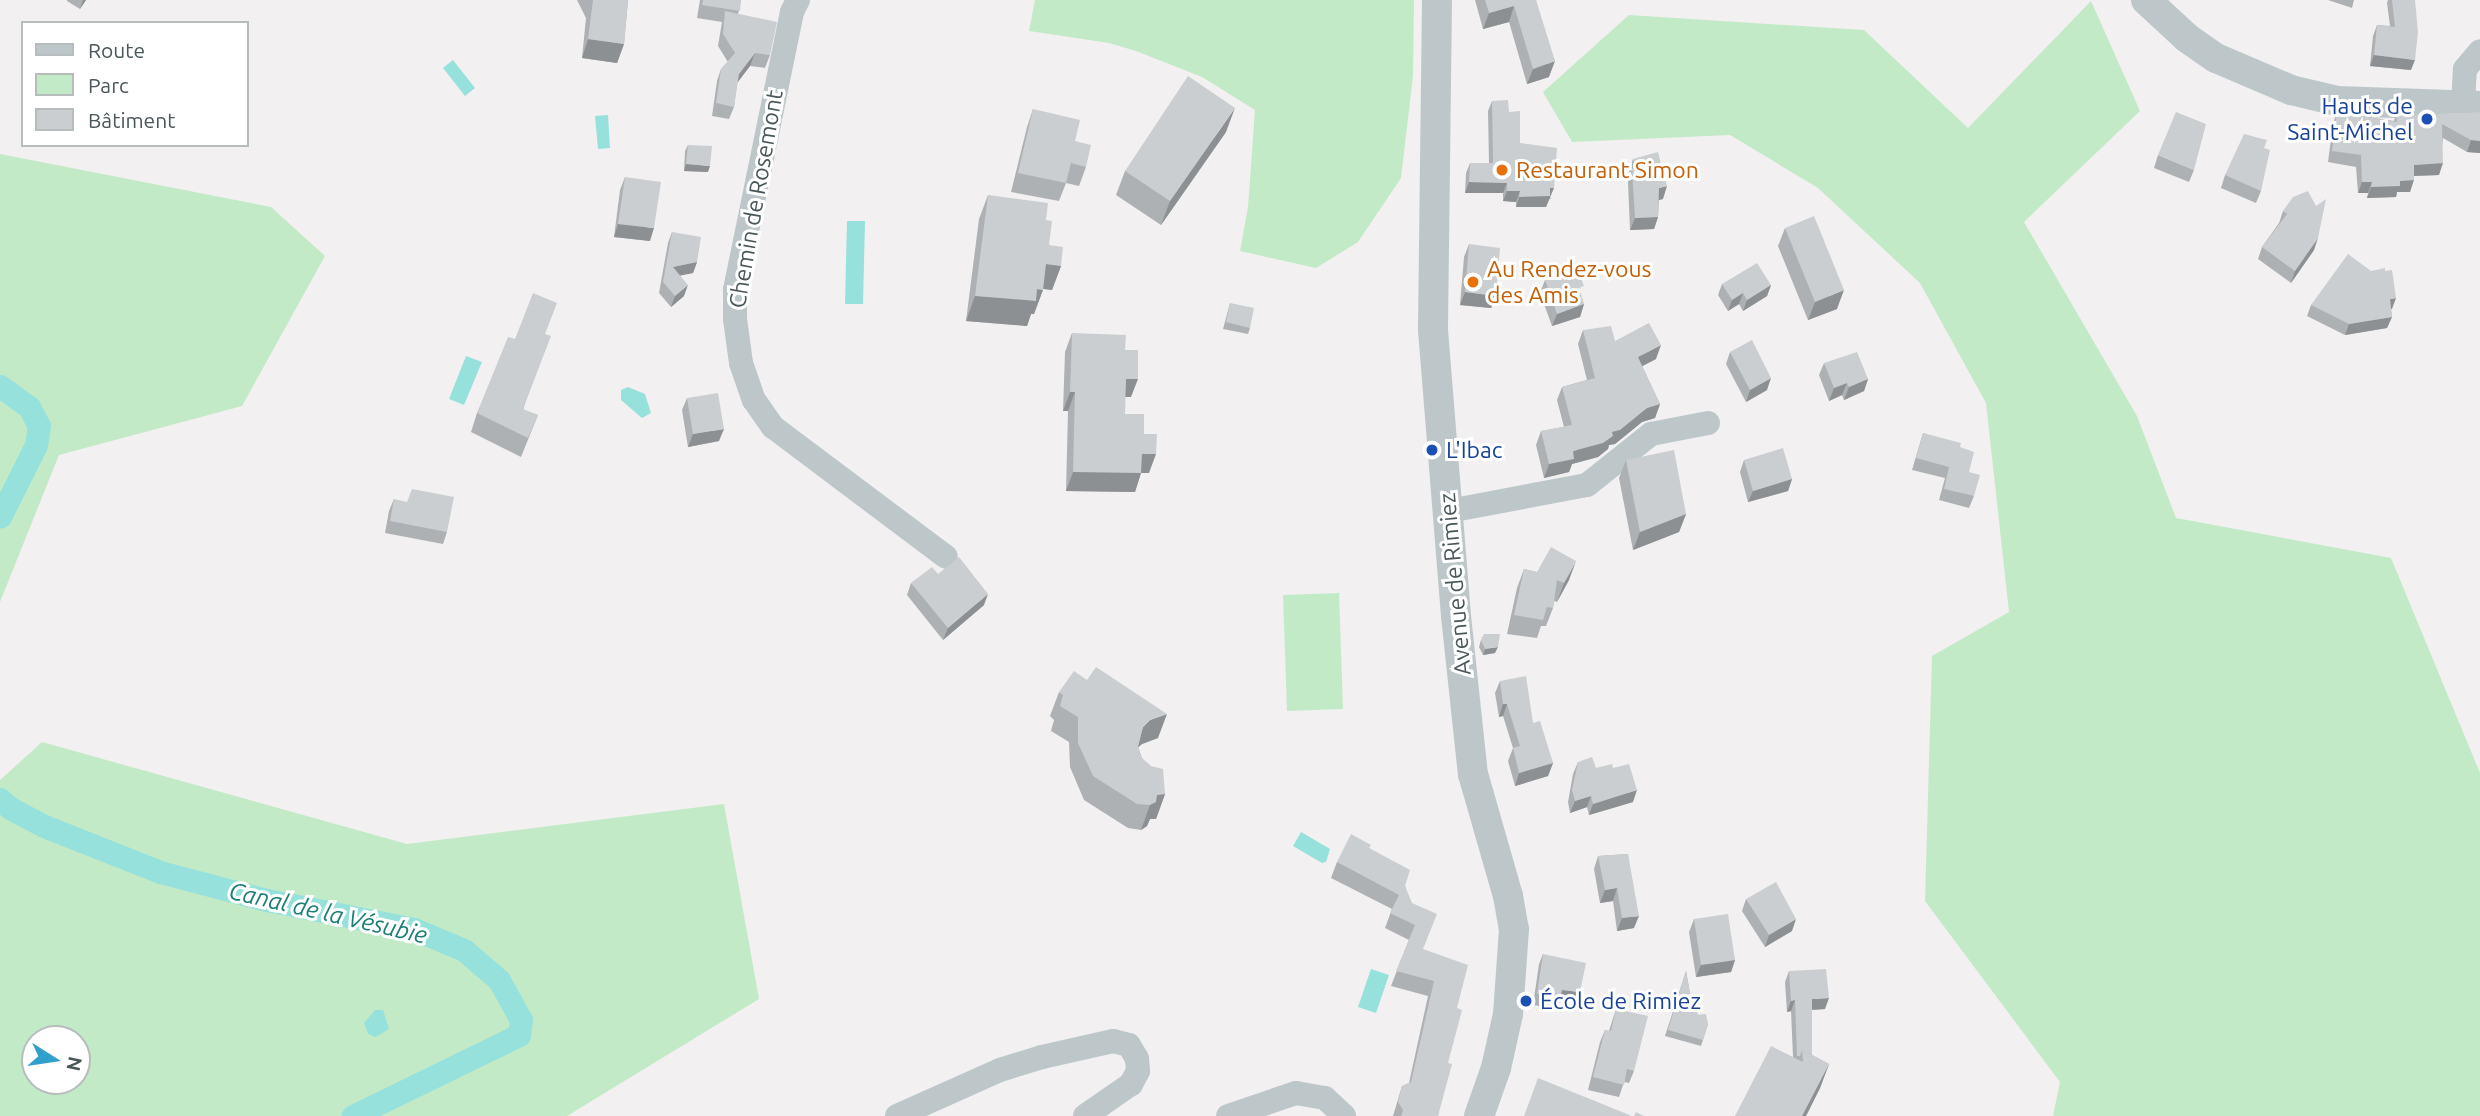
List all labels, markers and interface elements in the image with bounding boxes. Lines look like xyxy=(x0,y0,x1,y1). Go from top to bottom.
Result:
legend xyxy=(21,21,248,147)
text: Route xyxy=(88,38,145,62)
text: Parc xyxy=(88,73,129,97)
street label: Chemin de Rosemont xyxy=(723,88,789,310)
place label: Hauts de Saint-Michel xyxy=(2287,92,2413,146)
text: Bâtiment xyxy=(88,108,175,132)
marker: Hauts de Saint-Michel xyxy=(2419,111,2435,127)
place label: Restaurant Simon xyxy=(1516,156,1699,184)
marker: Restaurant Simon xyxy=(1494,162,1510,178)
place label: Au Rendez-vous des Amis xyxy=(1487,255,1652,309)
marker: Au Rendez-vous des Amis xyxy=(1465,274,1481,290)
place label: L'Ibac xyxy=(1446,436,1503,464)
marker: L'Ibac xyxy=(1424,442,1440,458)
street label: Avenue de Rimiez xyxy=(1433,492,1477,676)
water label: Canal de la Vésubie xyxy=(226,876,430,950)
place label: École de Rimiez xyxy=(1540,987,1701,1015)
marker: École de Rimiez xyxy=(1518,993,1534,1009)
north arrow xyxy=(21,1025,91,1095)
text: N xyxy=(62,1055,87,1073)

